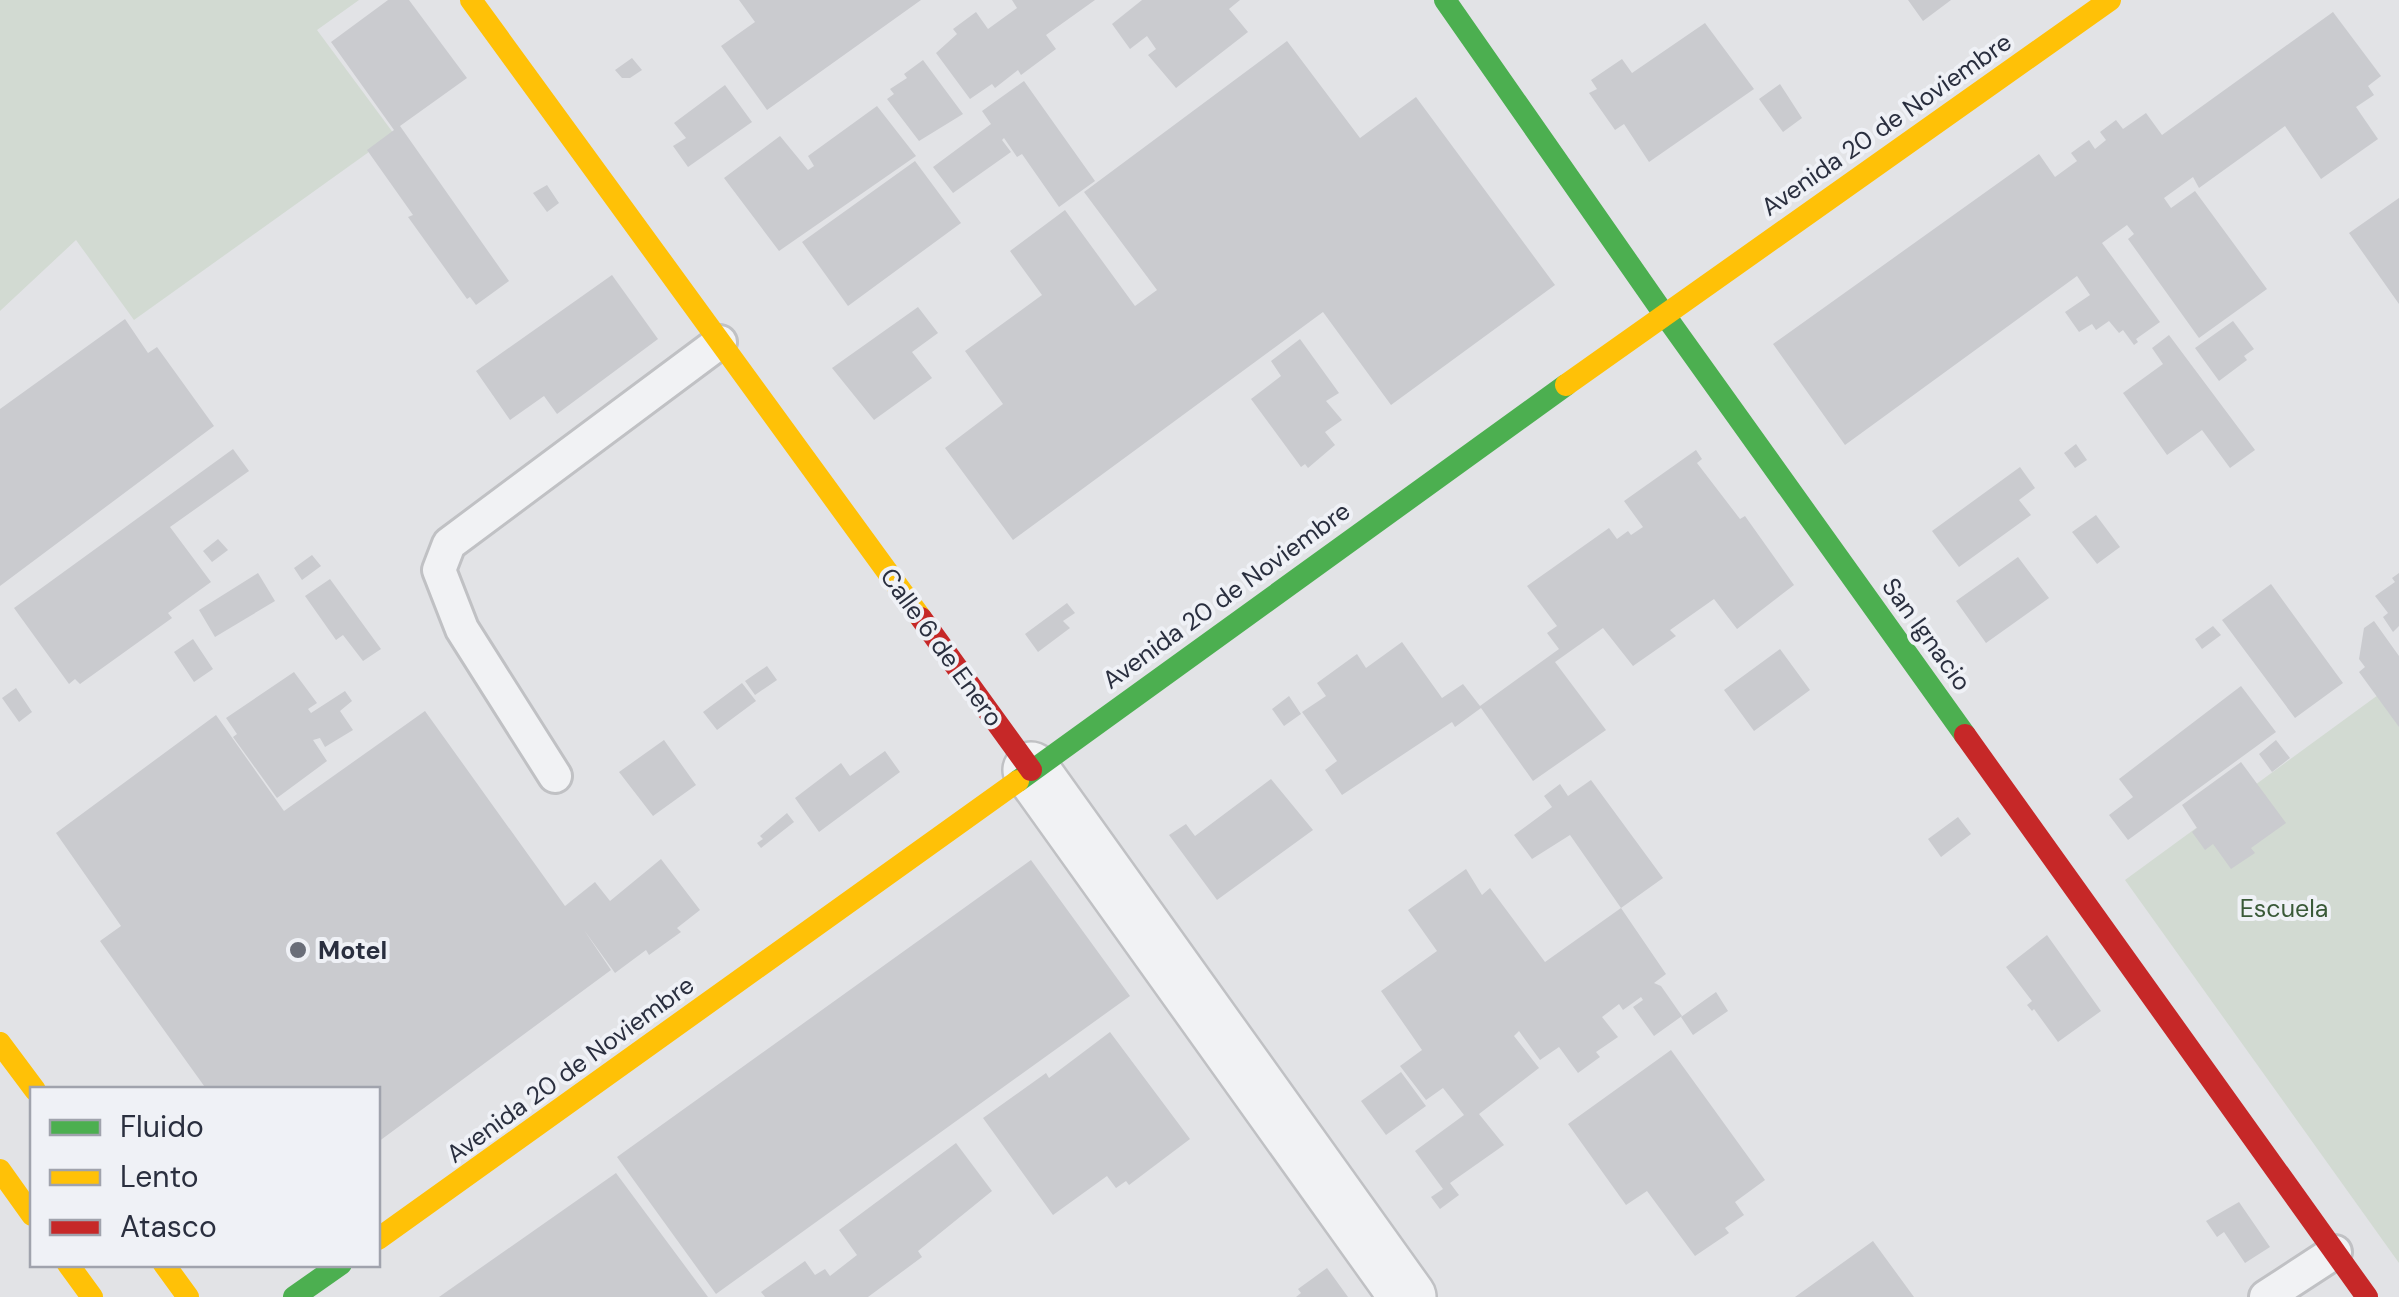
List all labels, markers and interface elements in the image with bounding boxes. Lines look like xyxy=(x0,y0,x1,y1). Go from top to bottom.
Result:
street label: Avenida 20 de Noviembre xyxy=(1755,25,2018,224)
street label: Avenida 20 de Noviembre xyxy=(1096,494,1357,696)
street label: Calle 6 de Enero xyxy=(873,561,1010,733)
street label: San Ignacio xyxy=(1874,571,1979,697)
park label: Escuela xyxy=(2240,892,2328,925)
place label: Motel xyxy=(318,934,387,967)
marker: Motel xyxy=(287,939,309,961)
street label: Avenida 20 de Noviembre xyxy=(440,968,701,1170)
legend xyxy=(30,1087,380,1267)
text: Fluido xyxy=(120,1107,204,1146)
text: Lento xyxy=(120,1157,199,1196)
text: Atasco xyxy=(120,1207,217,1246)

